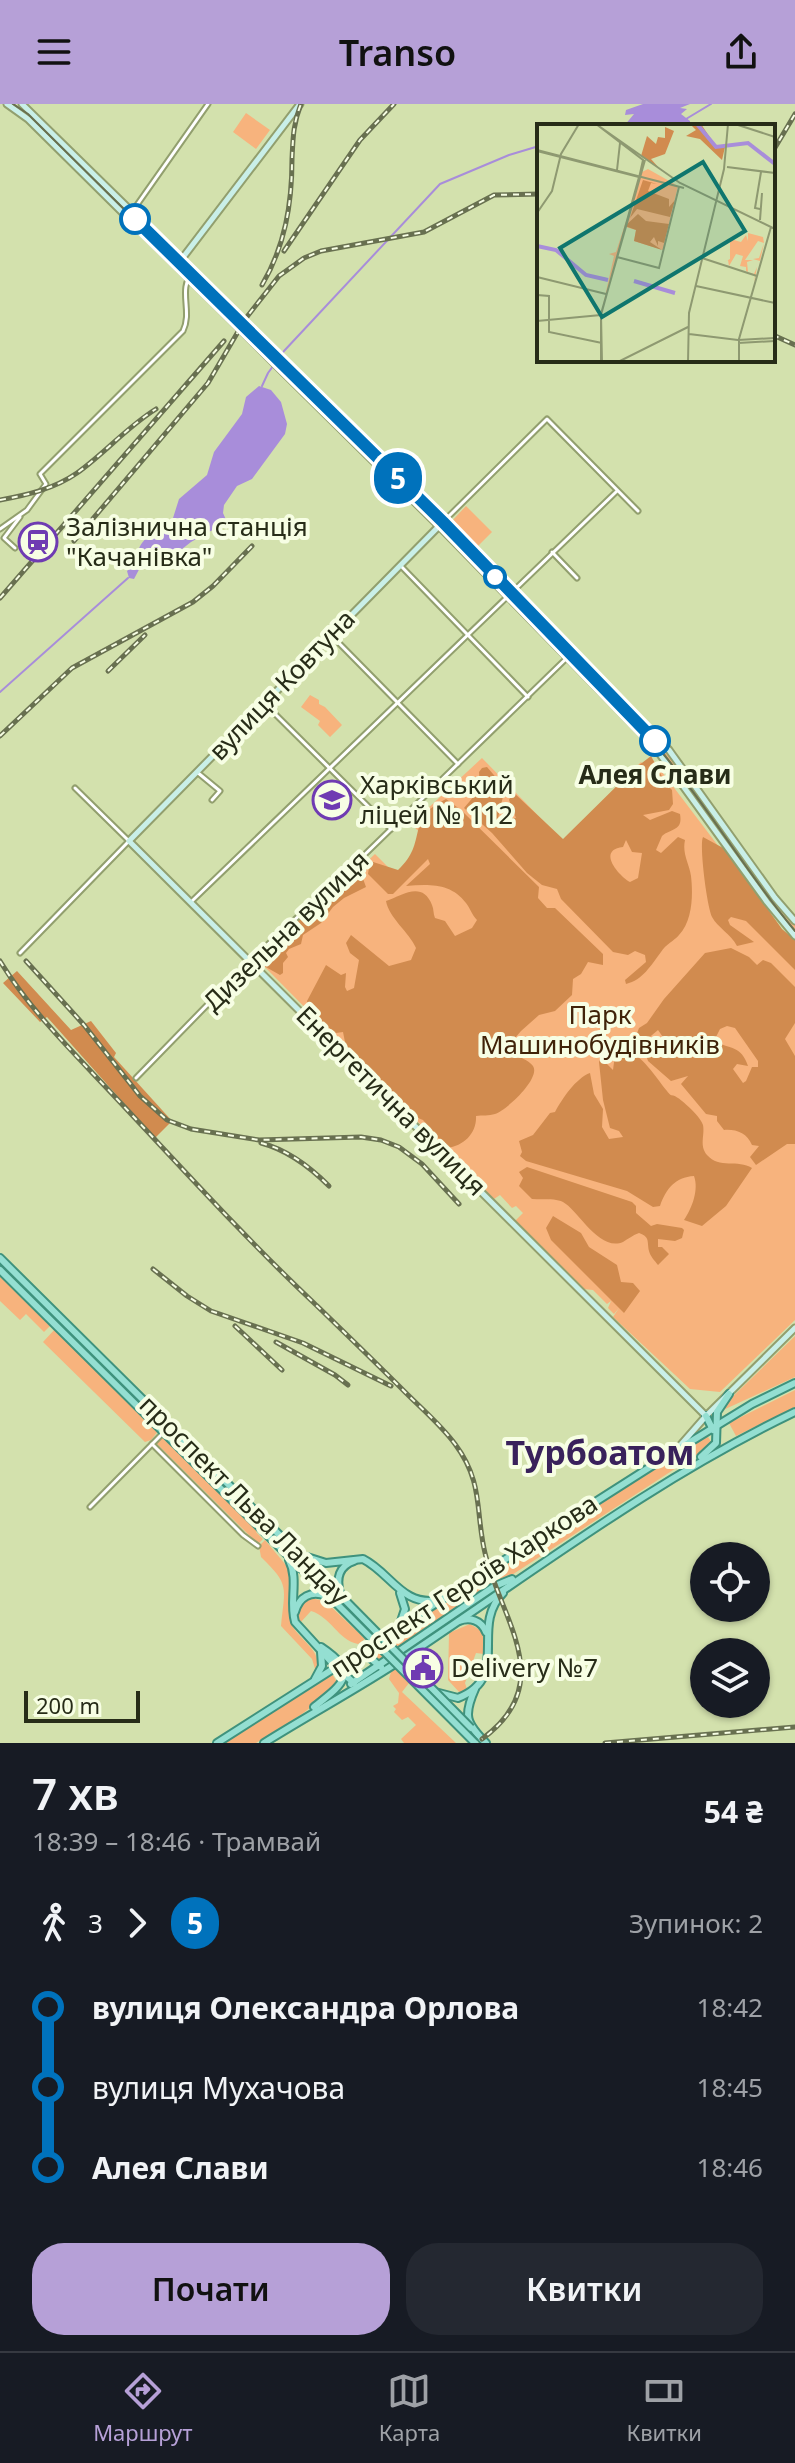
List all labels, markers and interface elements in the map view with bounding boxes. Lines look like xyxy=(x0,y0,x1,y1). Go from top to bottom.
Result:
text: Transo xyxy=(339,28,456,77)
icon: menu xyxy=(32,30,76,74)
icon: share xyxy=(719,30,763,74)
inset map xyxy=(537,124,775,362)
unlabelled marker xyxy=(120,204,150,234)
line badge: 5 xyxy=(372,452,424,504)
text: 5 xyxy=(390,459,406,497)
place label: Залізнична станція "Качанівка" xyxy=(66,508,308,574)
station icon: Залізнична станція "Качанівка" xyxy=(17,521,59,563)
unlabelled marker xyxy=(484,566,506,588)
street label: вулиця Ковтуна xyxy=(200,601,363,768)
marker: Алея Слави xyxy=(640,726,670,756)
place label: Алея Слави xyxy=(578,756,732,792)
place label: Харківський ліцей № 112 xyxy=(360,766,514,832)
school or university icon: Харківський ліцей № 112 xyxy=(311,779,353,821)
street label: Дизельна вулиця xyxy=(195,842,376,1019)
park label: Парк Машинобудівників xyxy=(480,996,720,1062)
street label: Енергетична вулиця xyxy=(289,997,495,1203)
street label: проспект Льва Ландау xyxy=(132,1387,358,1612)
district label: Турбоатом xyxy=(505,1429,695,1475)
street label: проспект Героїв Харкова xyxy=(323,1485,604,1685)
map controls xyxy=(690,1542,770,1718)
button: locate xyxy=(690,1542,770,1622)
button: layers xyxy=(690,1638,770,1718)
public building icon: Delivery №7 xyxy=(402,1647,444,1689)
place label: Delivery №7 xyxy=(451,1649,598,1685)
scale bar xyxy=(24,1687,140,1723)
text: 200 m xyxy=(36,1690,100,1720)
text: 7 хв xyxy=(32,1763,119,1823)
text: 54 ₴ xyxy=(704,1791,763,1832)
text: 18:39 – 18:46 · Трамвай xyxy=(32,1823,321,1859)
icon: walk xyxy=(32,1901,76,1945)
icon: forward xyxy=(115,1901,159,1945)
text: 5 xyxy=(187,1904,203,1942)
text: 3 xyxy=(88,1905,103,1941)
text: Зупинок: 2 xyxy=(629,1905,763,1941)
text: вулиця Олександра Орлова xyxy=(92,1987,519,2028)
text: 18:42 xyxy=(697,1989,763,2025)
text: вулиця Мухачова xyxy=(92,2067,345,2108)
text: 18:45 xyxy=(697,2069,763,2105)
text: Алея Слави xyxy=(92,2147,269,2188)
text: 18:46 xyxy=(697,2149,763,2185)
button: Почати xyxy=(32,2243,390,2335)
button: Квитки xyxy=(406,2243,763,2335)
tab: Маршрут xyxy=(93,2369,193,2447)
tab: Карта xyxy=(379,2369,440,2447)
tab: Квитки xyxy=(626,2369,702,2447)

